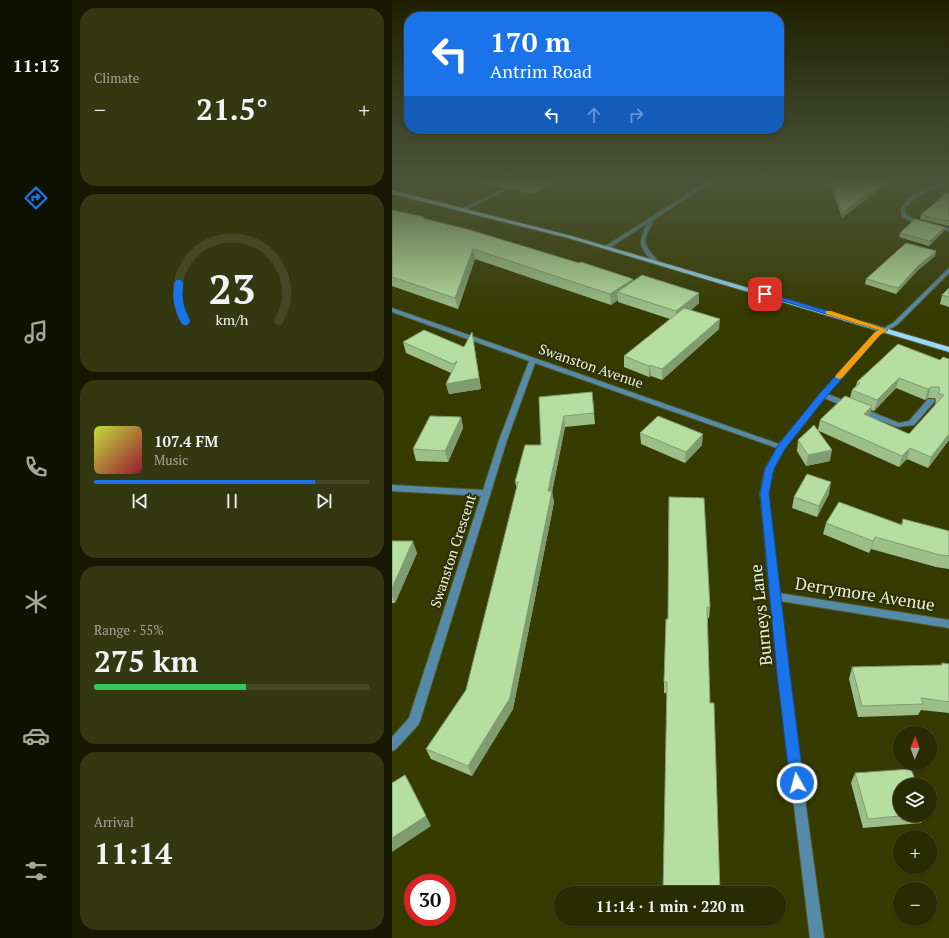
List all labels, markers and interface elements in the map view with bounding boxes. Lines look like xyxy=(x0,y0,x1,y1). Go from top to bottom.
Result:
text: 170 m xyxy=(490,23,571,60)
icon: left xyxy=(424,28,476,80)
text: 11:13 xyxy=(13,53,59,77)
text: Antrim Road xyxy=(490,59,592,83)
text: Climate xyxy=(94,69,139,87)
text: 21.5° xyxy=(196,89,268,129)
text: − xyxy=(94,95,106,124)
text: + xyxy=(358,95,370,124)
icon: left xyxy=(541,104,563,126)
icon: ahead xyxy=(583,104,605,126)
icon: right xyxy=(625,104,647,126)
icon: directions xyxy=(22,184,50,212)
text: 23 xyxy=(208,261,256,316)
pin xyxy=(748,277,782,311)
icon: arrive xyxy=(754,283,776,305)
text: km/h xyxy=(216,310,249,329)
icon: music xyxy=(22,318,50,346)
street label: Swanston Avenue xyxy=(536,339,646,392)
text: 107.4 FM xyxy=(154,431,218,451)
text: Music xyxy=(154,451,188,469)
icon: phone xyxy=(22,453,50,481)
icon: previous xyxy=(129,490,151,512)
icon: pause xyxy=(221,490,243,512)
icon: next xyxy=(313,490,335,512)
street label: Swanston Crescent xyxy=(425,491,480,610)
street label: Burneys Lane xyxy=(744,563,777,667)
street label: Derrymore Avenue xyxy=(794,571,937,616)
icon: climate xyxy=(22,588,50,616)
text: Range · 55% xyxy=(94,621,164,639)
text: 275 km xyxy=(94,641,198,681)
icon: car xyxy=(22,722,50,750)
north arrow xyxy=(893,726,937,770)
map controls xyxy=(893,726,937,926)
position arrow xyxy=(776,762,818,804)
button: layers xyxy=(893,778,937,822)
text: Arrival xyxy=(94,813,134,831)
button: + xyxy=(893,830,937,874)
text: 11:14 xyxy=(94,833,172,873)
icon: filters xyxy=(22,857,50,885)
speed limit sign: 30 xyxy=(404,874,456,926)
button: − xyxy=(893,882,937,926)
text: 11:14 · 1 min · 220 m xyxy=(596,896,744,916)

